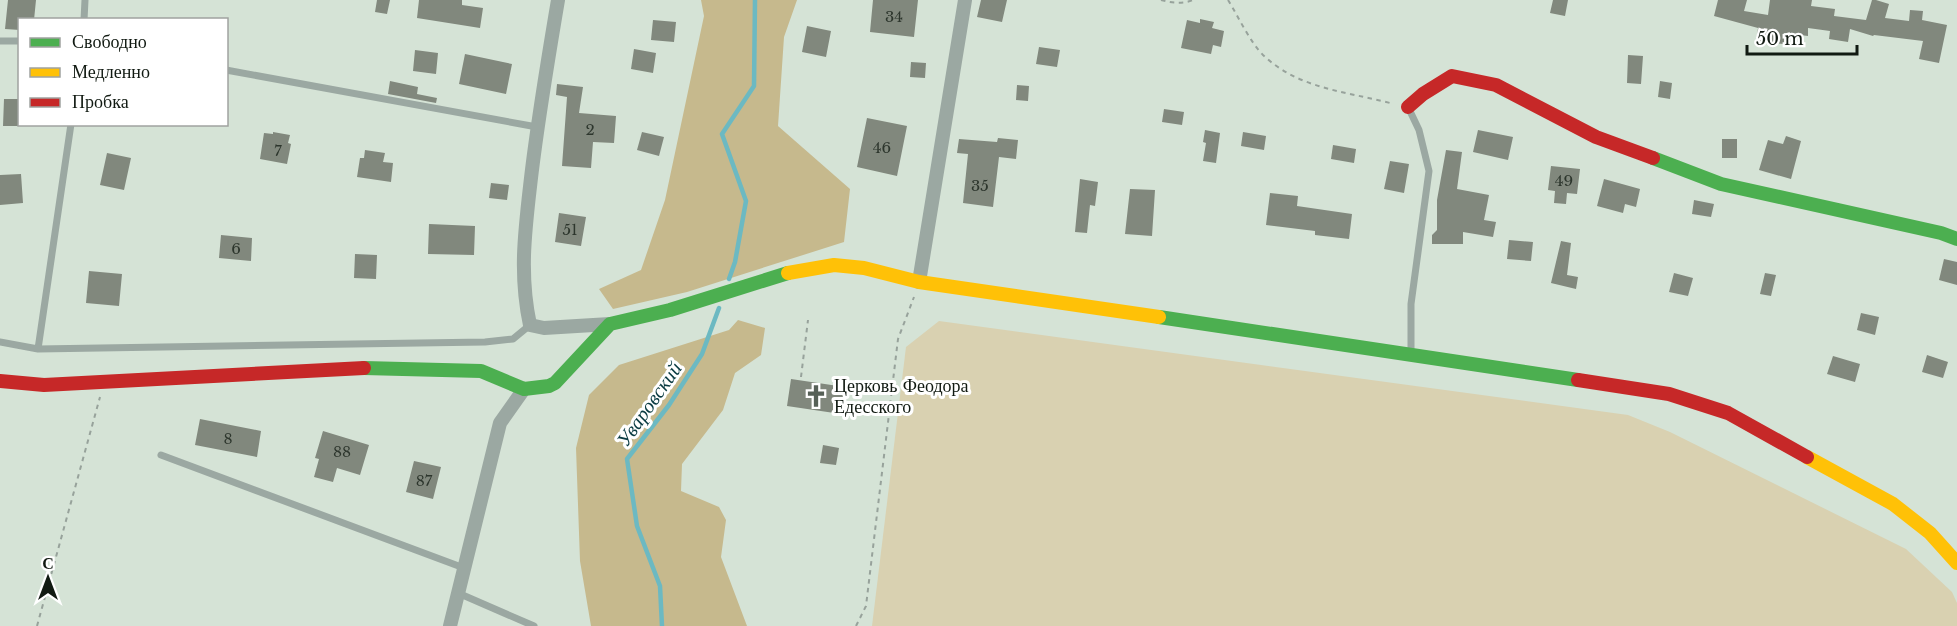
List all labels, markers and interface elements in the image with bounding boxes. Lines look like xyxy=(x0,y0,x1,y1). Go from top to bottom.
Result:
house number: 34 xyxy=(885,7,903,26)
legend xyxy=(18,18,228,126)
scale bar xyxy=(1747,18,1856,56)
text: 50 m xyxy=(1756,28,1804,50)
text: Свободно xyxy=(72,31,147,53)
text: Медленно xyxy=(72,61,150,83)
text: Пробка xyxy=(72,91,129,113)
house number: 2 xyxy=(585,120,595,139)
house number: 46 xyxy=(873,138,891,157)
house number: 7 xyxy=(274,141,282,160)
house number: 49 xyxy=(1555,171,1573,190)
house number: 35 xyxy=(971,176,989,195)
house number: 51 xyxy=(562,220,578,239)
house number: 6 xyxy=(231,239,241,258)
water label: Уваровский xyxy=(611,357,687,451)
place label: Церковь Феодора Едесского xyxy=(834,375,969,418)
church icon: Церковь Феодора Едесского xyxy=(803,383,829,409)
house number: 8 xyxy=(223,429,233,448)
house number: 88 xyxy=(333,442,351,461)
house number: 87 xyxy=(416,471,433,490)
north arrow xyxy=(18,548,78,608)
text: С xyxy=(42,553,54,573)

